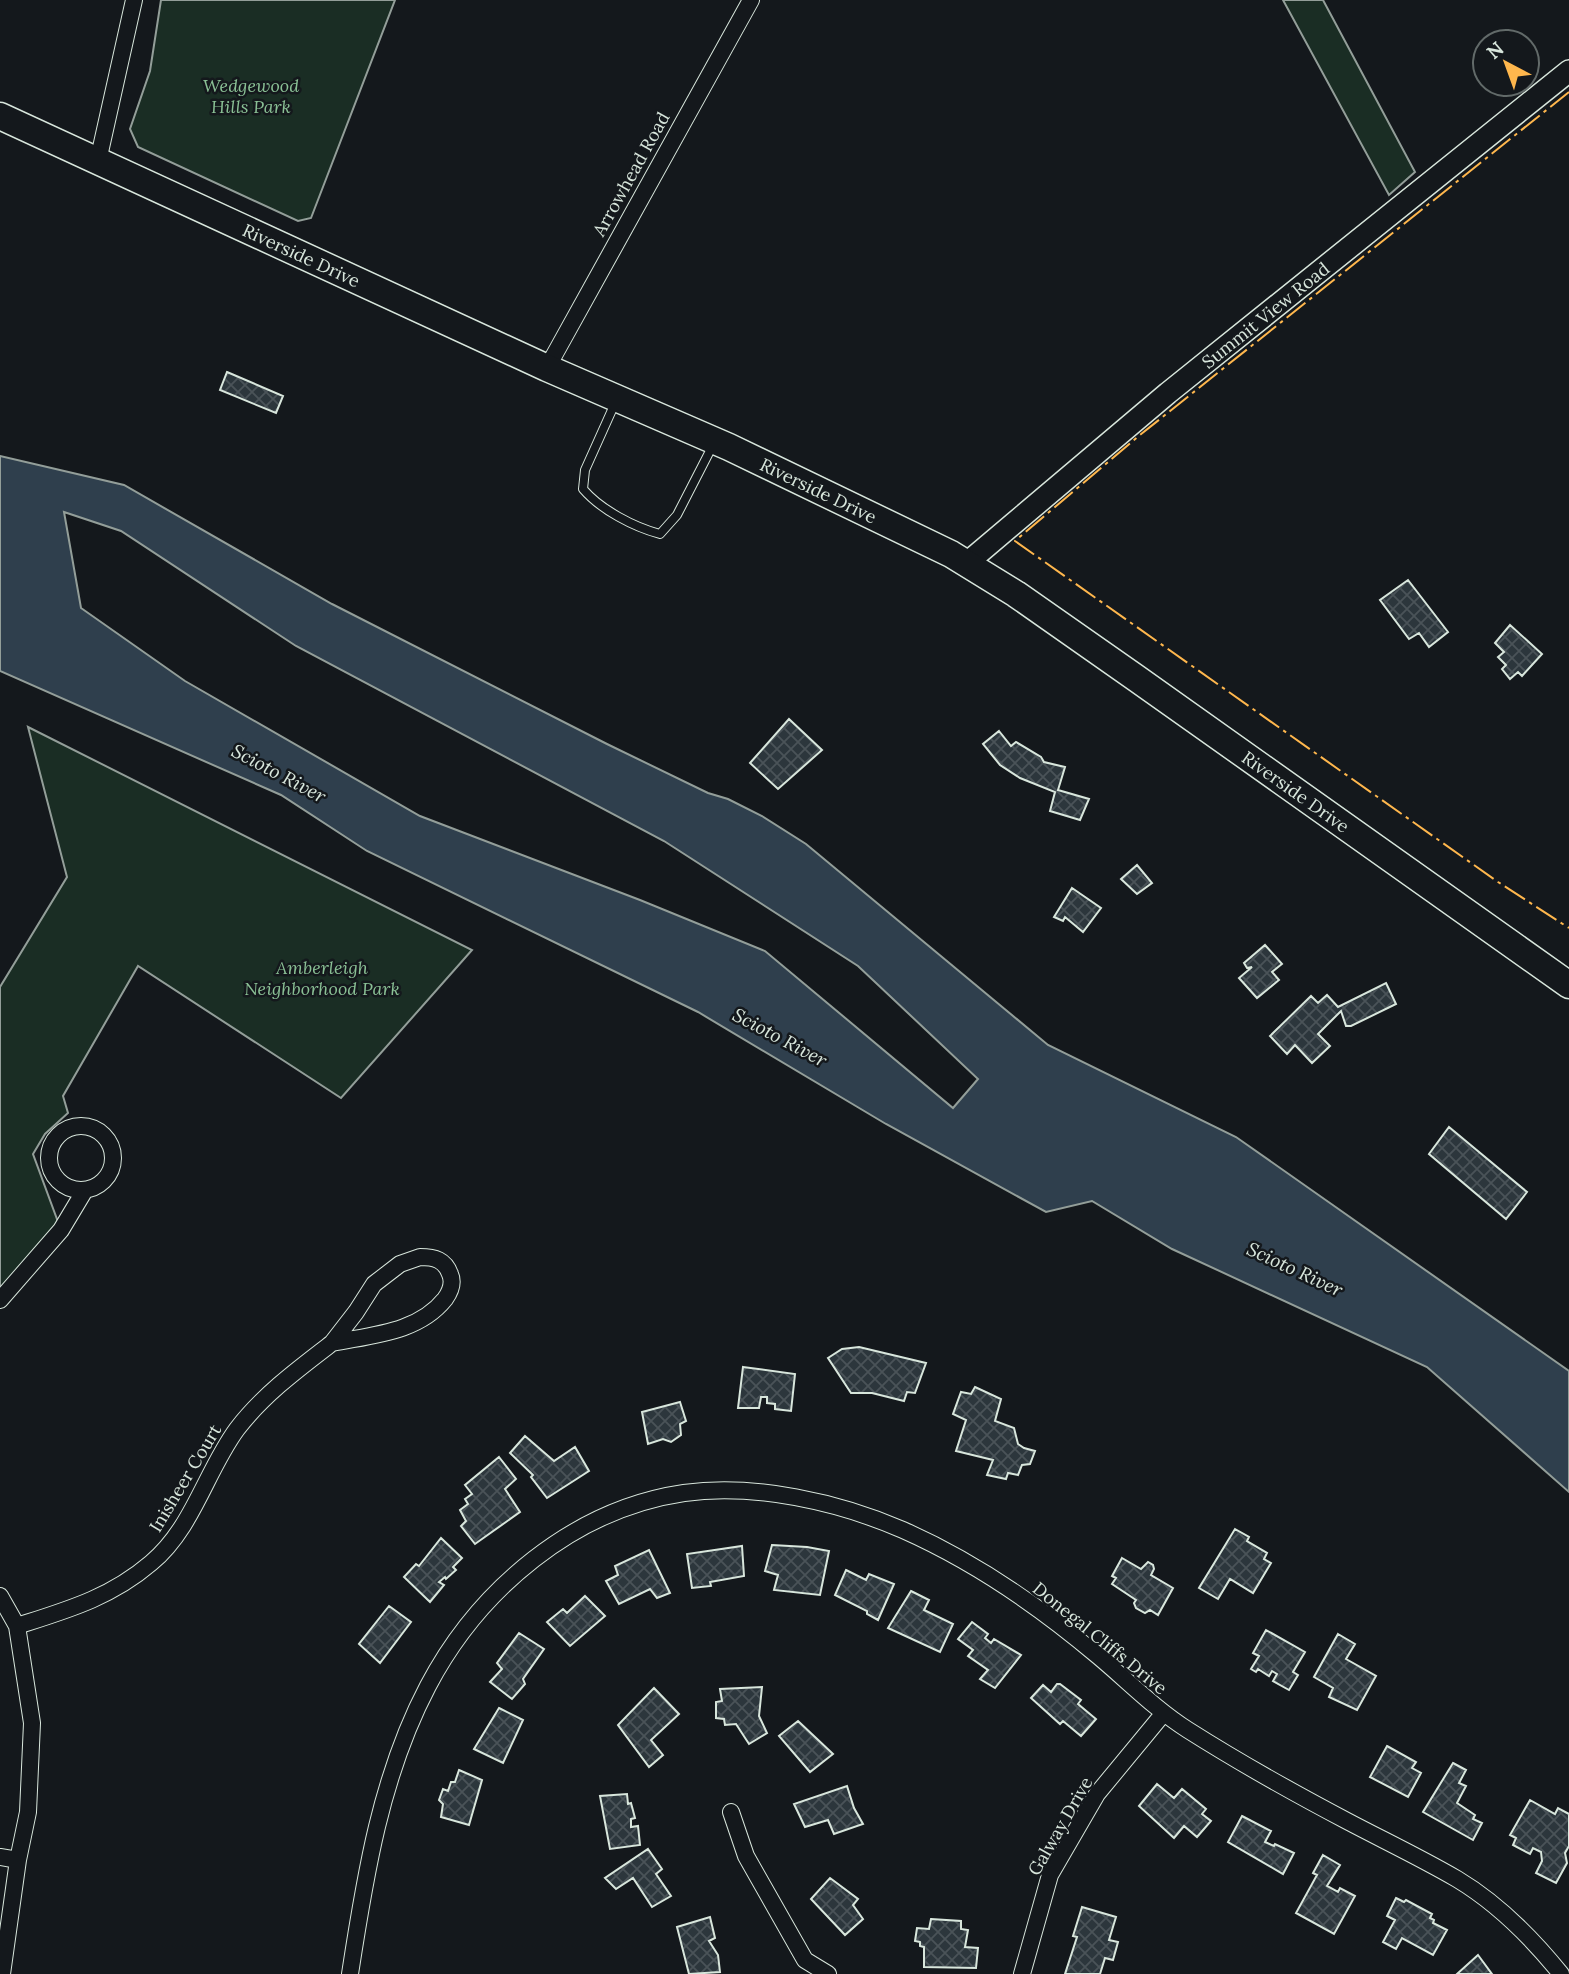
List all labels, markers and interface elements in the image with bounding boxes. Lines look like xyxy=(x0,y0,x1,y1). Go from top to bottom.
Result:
north arrow xyxy=(1471,28,1541,98)
text: N xyxy=(1481,36,1508,64)
park label: Wedgewood Hills Park xyxy=(203,74,299,118)
street label: Arrowhead Road xyxy=(587,108,675,241)
street label: Riverside Drive xyxy=(239,218,364,292)
street label: Summit View Road xyxy=(1197,257,1334,373)
street label: Riverside Drive xyxy=(756,452,881,528)
water label: Scioto River xyxy=(228,738,331,808)
street label: Riverside Drive xyxy=(1238,745,1354,838)
park label: Amberleigh Neighborhood Park xyxy=(244,956,400,1000)
water label: Scioto River xyxy=(729,1002,832,1072)
water label: Scioto River xyxy=(1243,1236,1347,1302)
street label: Inisheer Court xyxy=(144,1420,226,1536)
street label: Donegal Cliffs Drive xyxy=(1028,1577,1172,1699)
street label: Galway Drive xyxy=(1022,1772,1098,1880)

